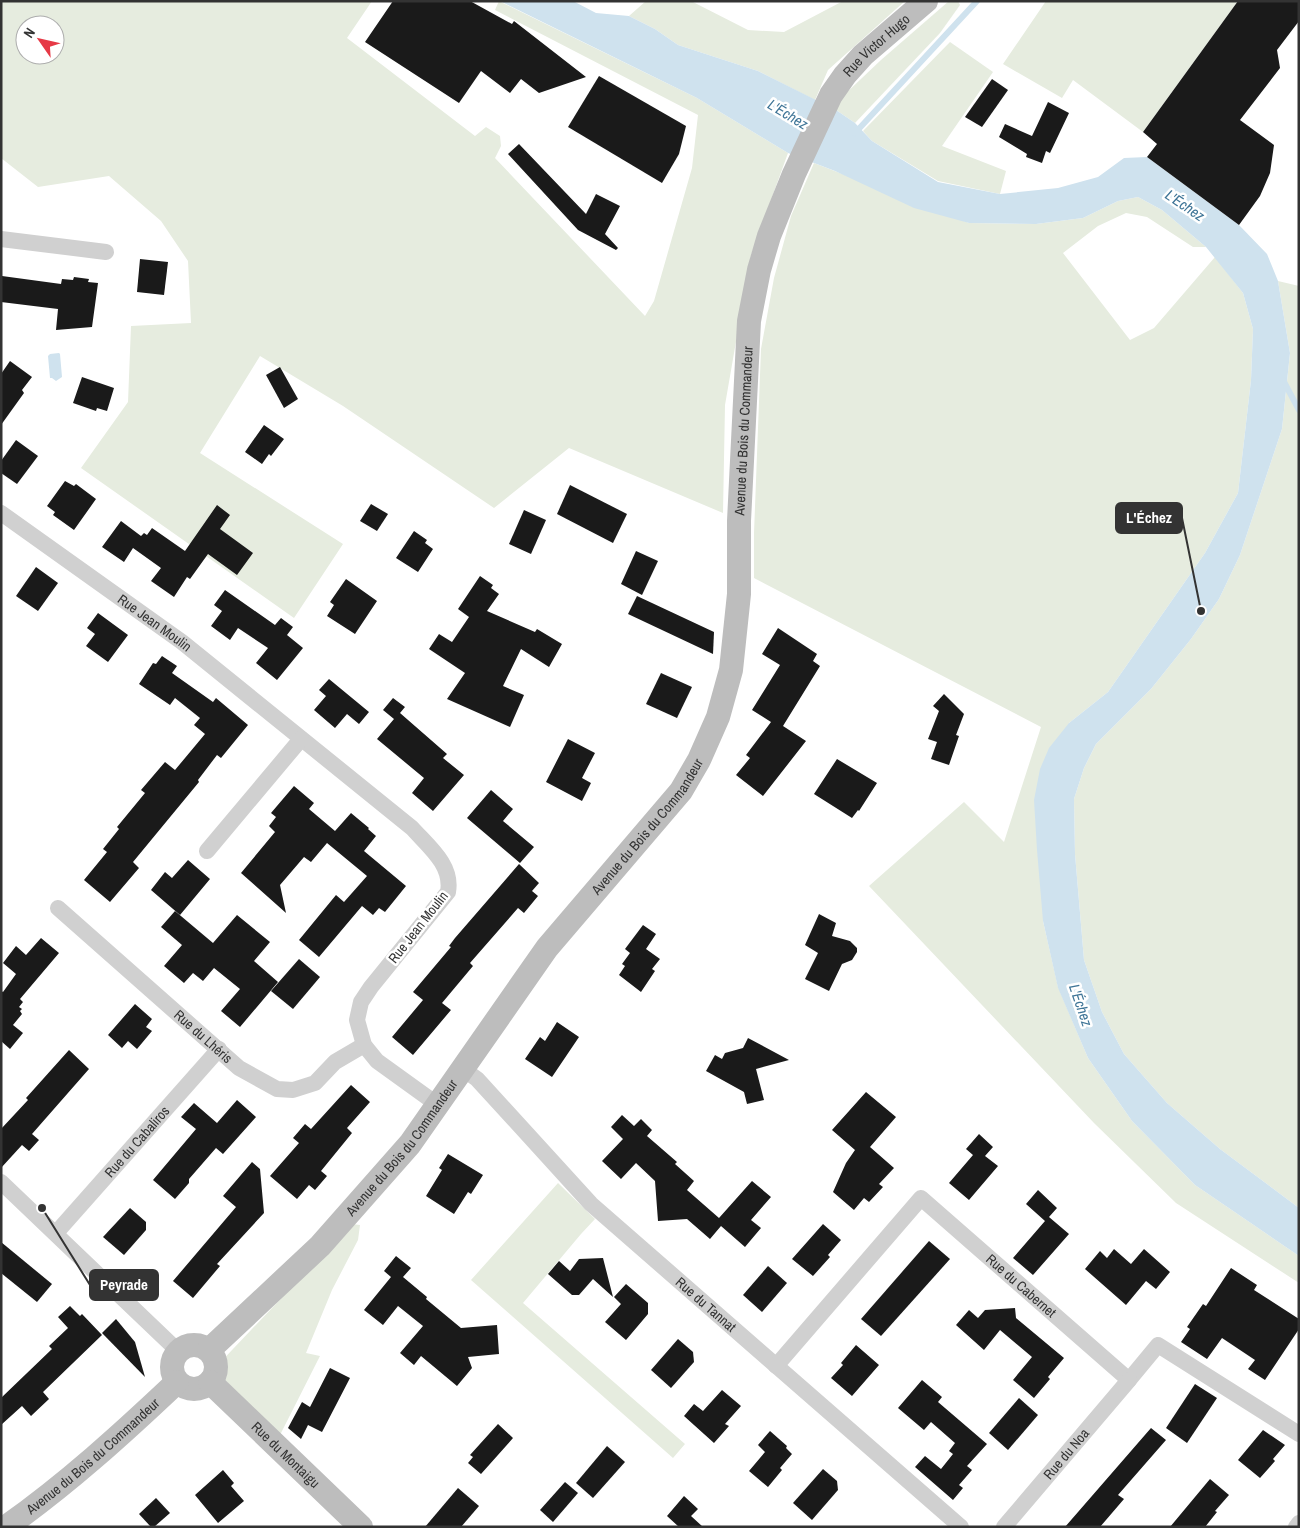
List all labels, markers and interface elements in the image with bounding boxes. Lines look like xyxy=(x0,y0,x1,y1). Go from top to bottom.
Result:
street label: Rue Victor Hugo xyxy=(839,10,913,80)
north arrow xyxy=(15,15,65,65)
text: N xyxy=(19,24,39,41)
water label: L'Échez xyxy=(764,94,813,135)
water label: L'Échez xyxy=(1161,184,1210,226)
street label: Avenue du Bois du Commandeur xyxy=(730,345,757,517)
callout: L'Échez xyxy=(1116,503,1182,533)
text: L'Échez xyxy=(1126,507,1172,528)
street label: Rue Jean Moulin xyxy=(114,590,196,655)
street label: Avenue du Bois du Commandeur xyxy=(587,755,707,899)
street label: Rue Jean Moulin xyxy=(384,887,452,967)
water label: L'Échez xyxy=(1064,981,1098,1030)
street label: Rue du Lhéris xyxy=(170,1006,237,1067)
street label: Avenue du Bois du Commandeur xyxy=(341,1076,461,1220)
street label: Rue du Cabaliros xyxy=(100,1102,173,1181)
street label: Rue du Cabernet xyxy=(982,1250,1060,1321)
callout: Peyrade xyxy=(90,1270,158,1300)
street label: Rue du Tannat xyxy=(672,1273,740,1336)
text: Peyrade xyxy=(100,1274,148,1295)
street label: Avenue du Bois du Commandeur xyxy=(22,1394,163,1519)
street label: Rue du Montaigu xyxy=(248,1418,324,1492)
street label: Rue du Noa xyxy=(1039,1424,1093,1483)

